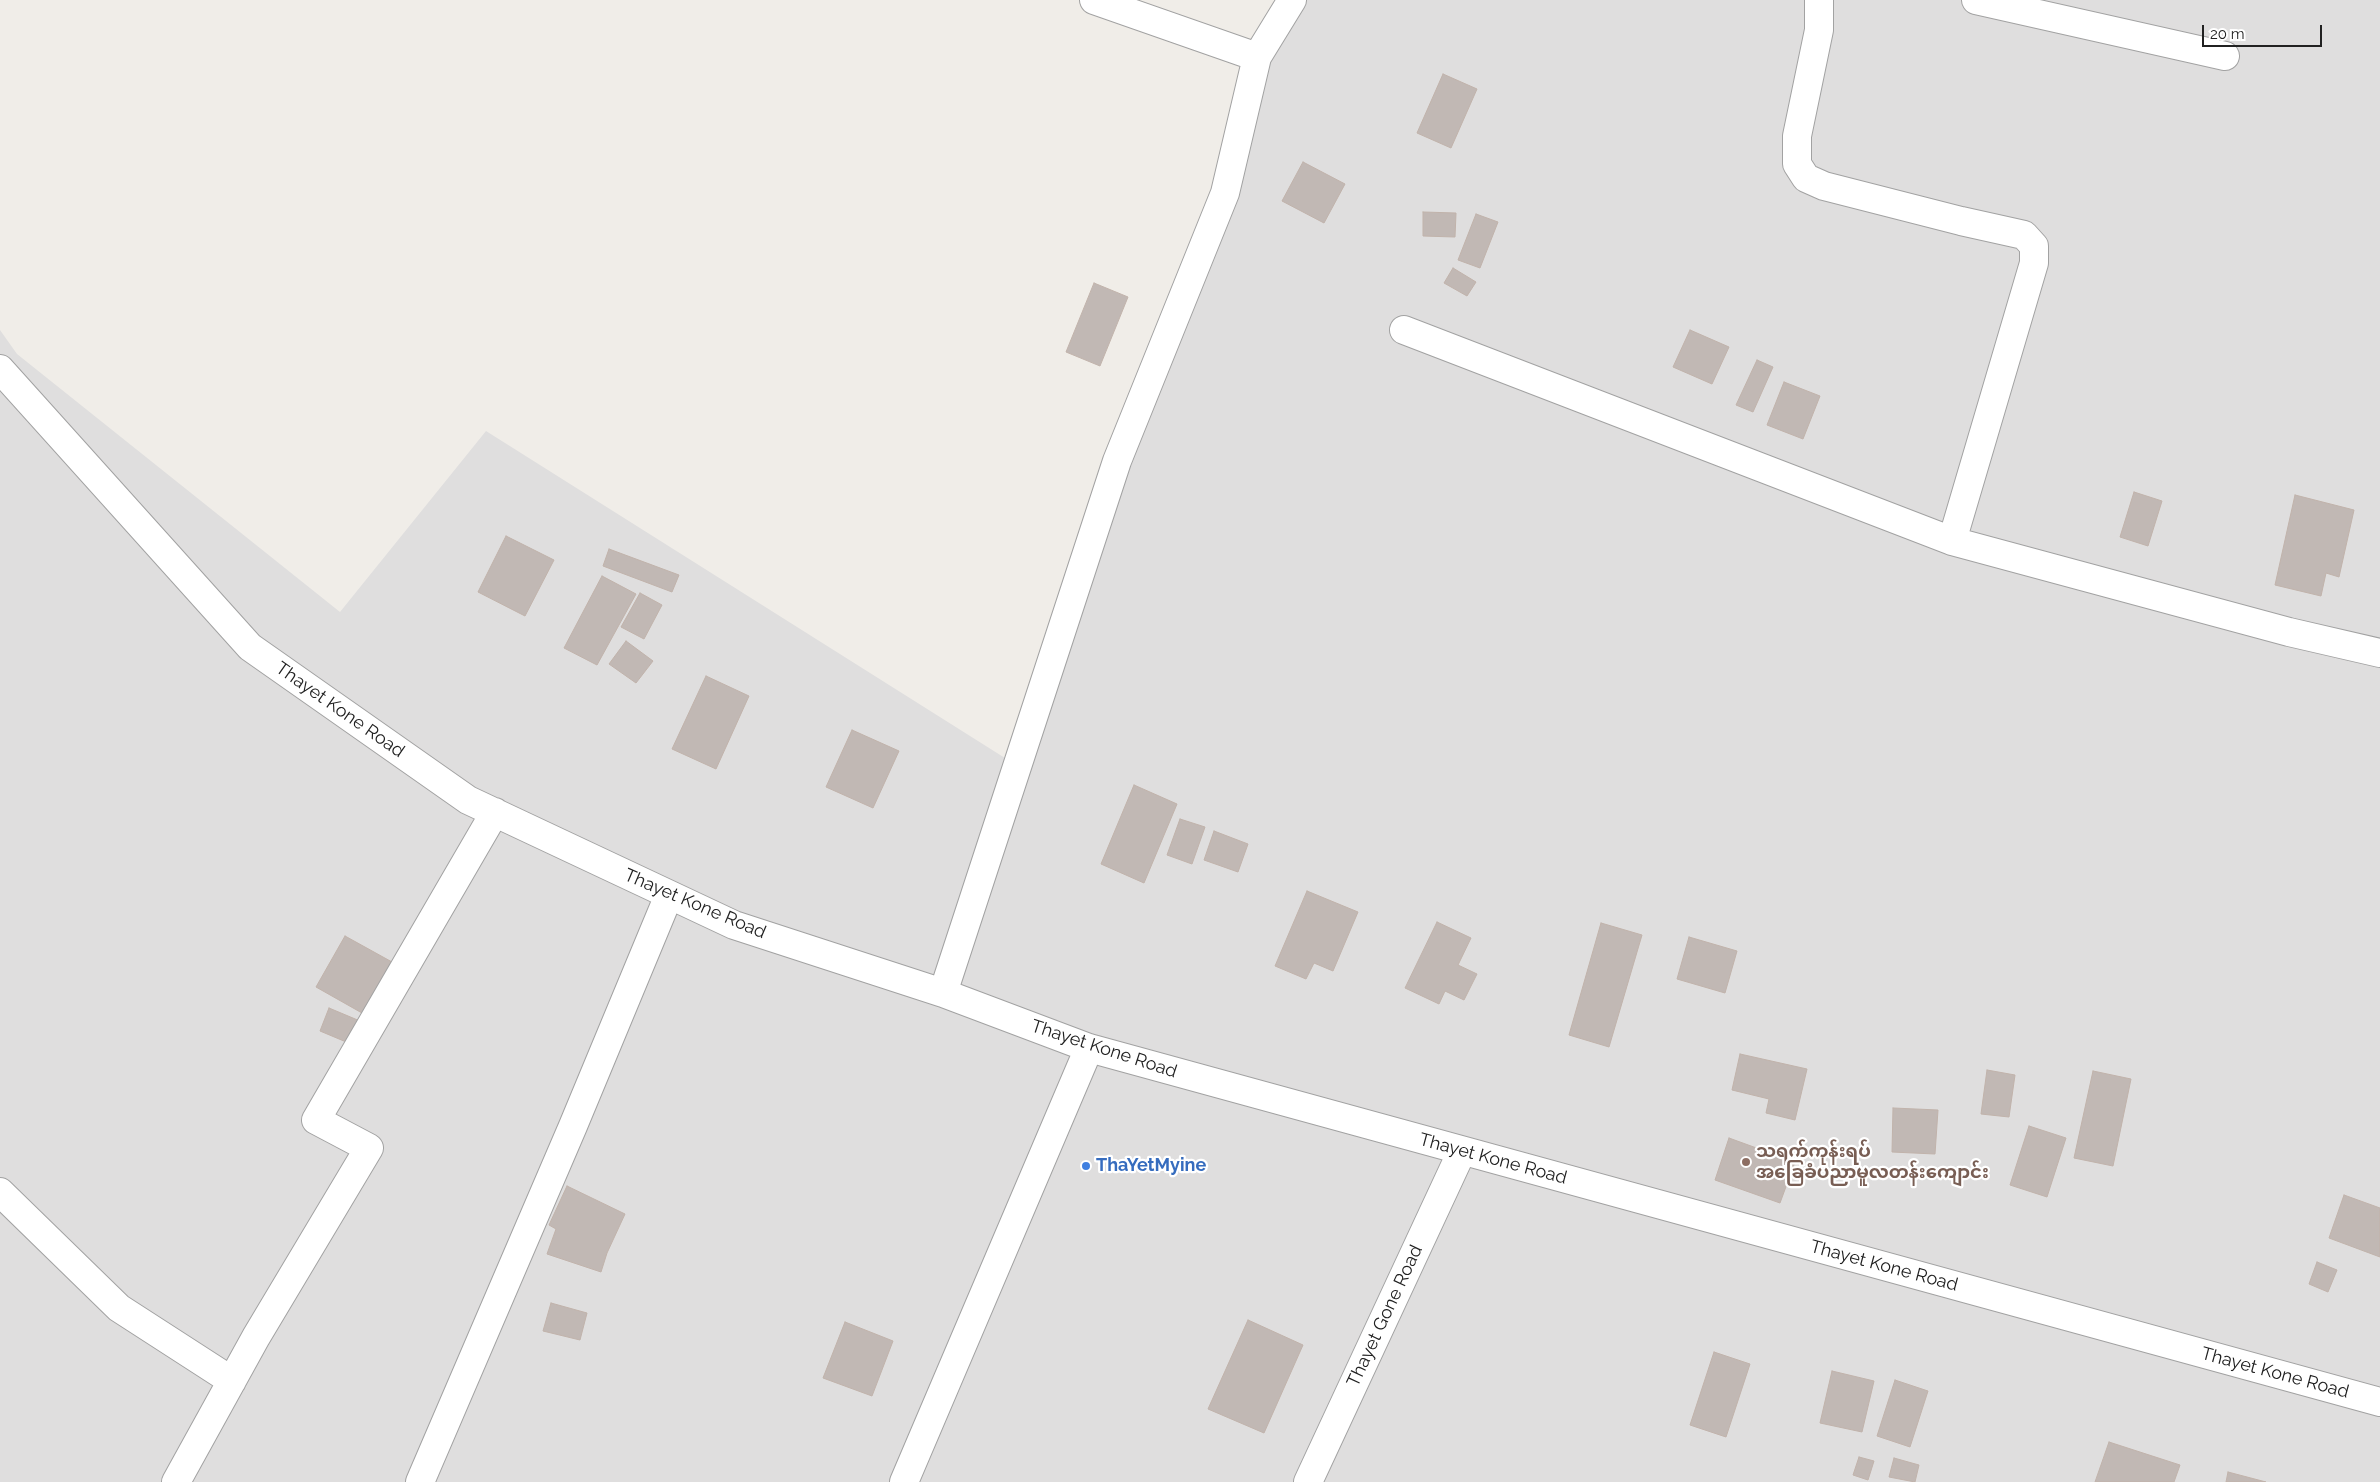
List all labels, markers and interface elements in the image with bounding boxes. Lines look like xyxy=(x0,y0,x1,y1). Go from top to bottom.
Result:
scale bar xyxy=(2205,15,2325,47)
text: 20 m xyxy=(2210,25,2245,43)
street label: Thayet Kone Road xyxy=(272,658,408,762)
street label: Thayet Kone Road xyxy=(621,864,769,944)
street label: Thayet Kone Road xyxy=(1028,1015,1180,1083)
street label: Thayet Kone Road xyxy=(1417,1129,1569,1189)
place label: သရက်ကုန်းရပ် အခြေခံပညာမူလတန်းကျောင်း xyxy=(1756,1141,1989,1184)
place label: ThaYetMyine xyxy=(1096,1155,1206,1177)
marker: သရက်ကုန်းရပ် အခြေခံပညာမူလတန်းကျောင်း xyxy=(1740,1156,1752,1168)
marker: ThaYetMyine xyxy=(1080,1160,1092,1172)
street label: Thayet Kone Road xyxy=(1808,1236,1960,1296)
street label: Thayet Gone Road xyxy=(1343,1242,1427,1390)
street label: Thayet Kone Road xyxy=(2199,1343,2351,1403)

